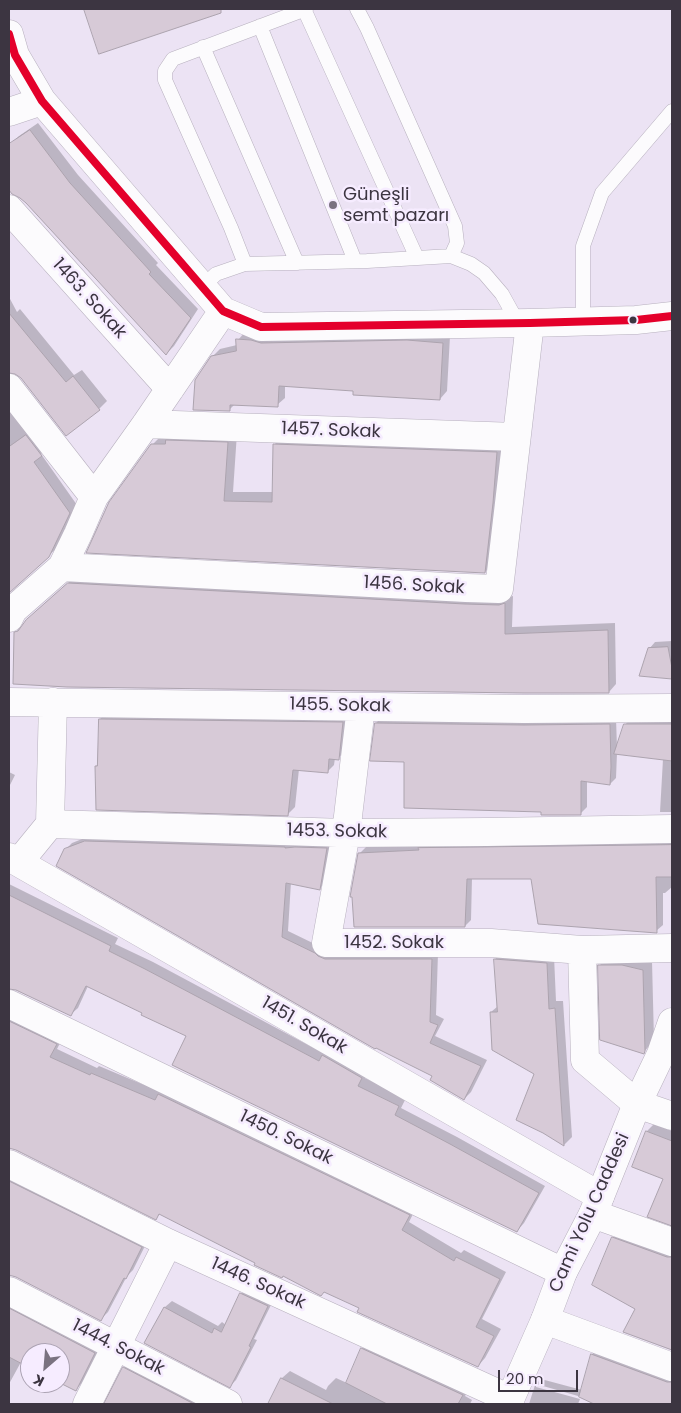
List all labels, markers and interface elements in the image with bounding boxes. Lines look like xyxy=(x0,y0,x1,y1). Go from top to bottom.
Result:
place label: Güneşli semt pazarı xyxy=(343,184,449,226)
marker: Güneşli semt pazarı xyxy=(327,199,339,211)
street label: 1463. Sokak xyxy=(47,254,131,344)
unlabelled marker xyxy=(628,315,638,325)
street label: 1457. Sokak xyxy=(281,418,381,444)
street label: 1456. Sokak xyxy=(363,573,465,599)
street label: 1455. Sokak xyxy=(289,694,391,718)
street label: 1453. Sokak xyxy=(287,820,387,844)
street label: 1452. Sokak xyxy=(344,932,444,954)
street label: 1451. Sokak xyxy=(257,993,351,1059)
street label: 1450. Sokak xyxy=(236,1106,336,1170)
street label: Cami Yolu Caddesi xyxy=(545,1130,635,1296)
street label: 1446. Sokak xyxy=(207,1254,309,1314)
street label: 1444. Sokak xyxy=(68,1315,168,1381)
north arrow xyxy=(20,1343,70,1393)
scale bar xyxy=(501,1360,581,1392)
text: 20 m xyxy=(506,1368,544,1389)
text: K xyxy=(30,1369,48,1392)

